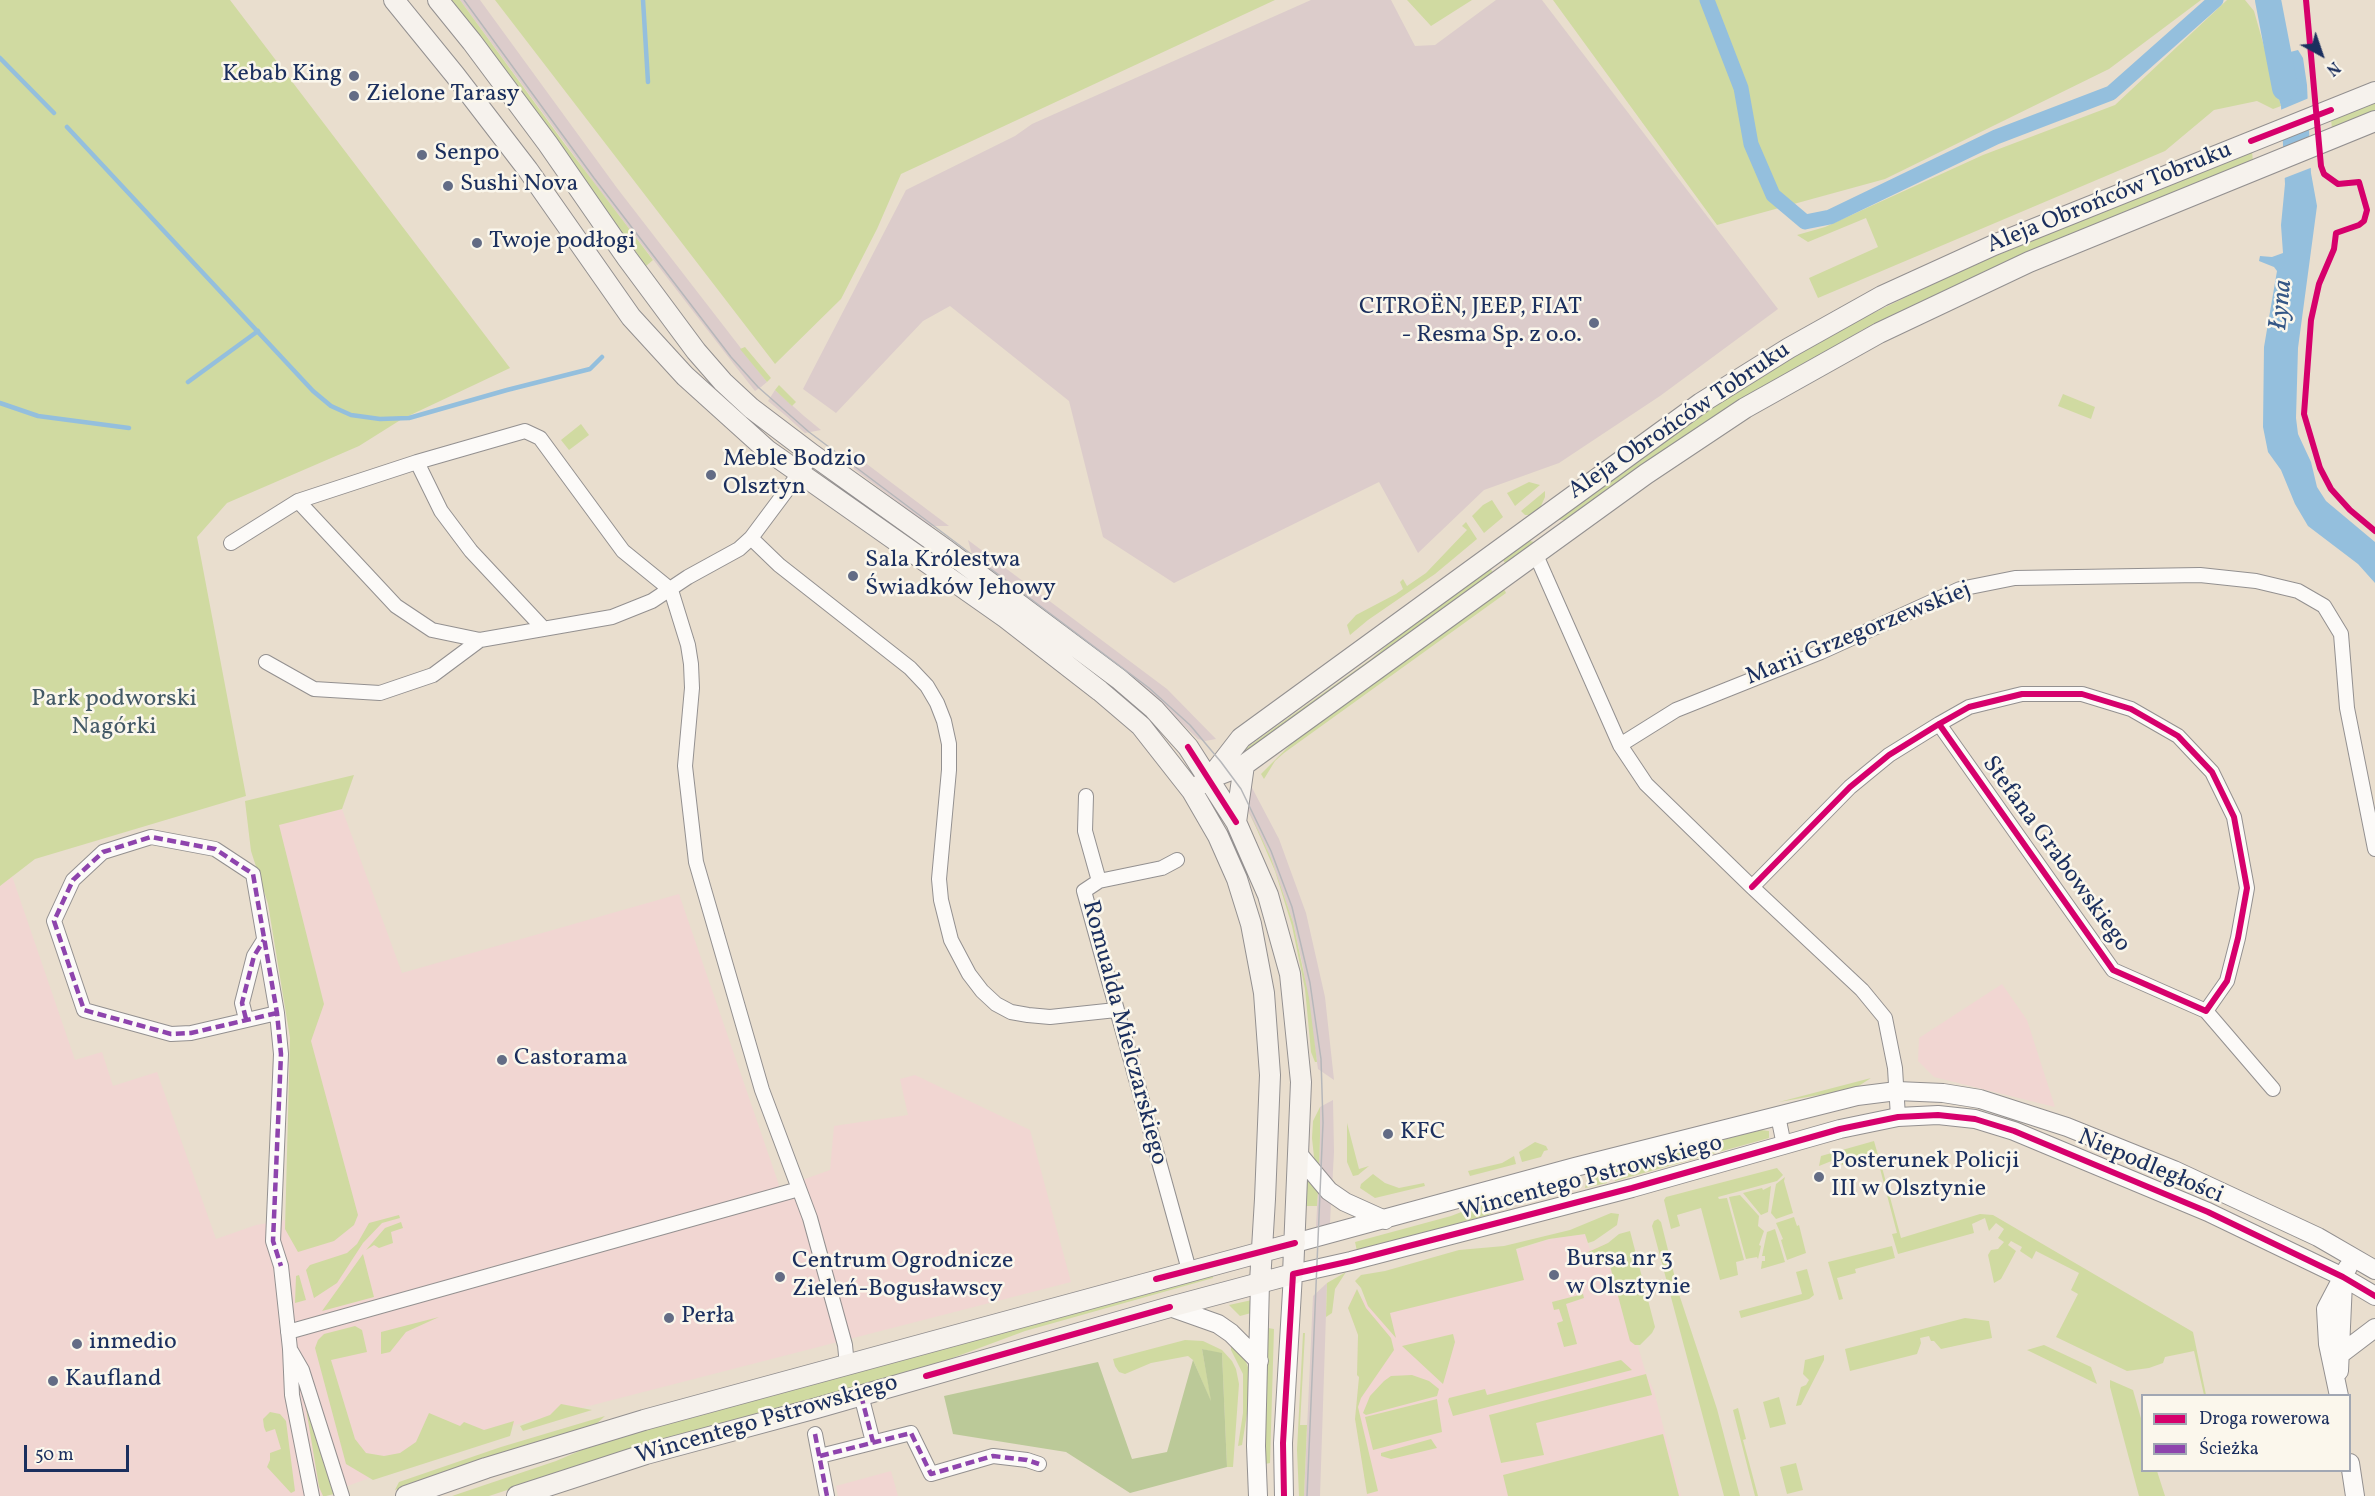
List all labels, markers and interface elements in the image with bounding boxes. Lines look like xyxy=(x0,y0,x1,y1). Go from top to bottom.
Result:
north arrow xyxy=(2291,24,2351,84)
text: N xyxy=(2321,56,2344,80)
place label: Kebab King xyxy=(222,62,342,90)
marker: Kebab King xyxy=(347,69,361,83)
place label: Zielone Tarasy xyxy=(366,82,520,110)
marker: Zielone Tarasy xyxy=(347,89,361,103)
street label: Aleja Obrońców Tobruku xyxy=(1983,137,2237,261)
place label: Senpo xyxy=(434,141,499,169)
marker: Senpo xyxy=(415,148,429,162)
place label: Sushi Nova xyxy=(460,172,578,200)
marker: Sushi Nova xyxy=(441,179,455,193)
place label: Twoje podłogi xyxy=(489,229,635,257)
marker: Twoje podłogi xyxy=(470,236,484,250)
water label: Łyna xyxy=(2265,278,2301,332)
place label: CITROËN, JEEP, FIAT - Resma Sp. z o.o. xyxy=(1359,295,1582,351)
marker: CITROËN, JEEP, FIAT - Resma Sp. z o.o. xyxy=(1587,316,1601,330)
street label: Aleja Obrońców Tobruku xyxy=(1563,337,1797,507)
place label: Meble Bodzio Olsztyn xyxy=(723,447,866,503)
marker: Meble Bodzio Olsztyn xyxy=(704,468,718,482)
place label: Sala Królestwa Świadków Jehowy xyxy=(865,548,1056,604)
marker: Sala Królestwa Świadków Jehowy xyxy=(846,569,860,583)
street label: Marii Grzegorzewskiej xyxy=(1742,577,1976,693)
park label: Park podworski Nagórki xyxy=(31,687,197,743)
street label: Stefana Grabowskiego xyxy=(1974,752,2136,958)
street label: Romualda Mielczarskiego xyxy=(1074,898,1172,1168)
place label: Castorama xyxy=(514,1046,628,1074)
marker: Castorama xyxy=(495,1053,509,1067)
place label: KFC xyxy=(1400,1120,1445,1148)
street label: Niepodległości xyxy=(2073,1124,2227,1212)
marker: KFC xyxy=(1381,1127,1395,1141)
street label: Wincentego Pstrowskiego xyxy=(1456,1130,1726,1228)
place label: Posterunek Policji III w Olsztynie xyxy=(1831,1149,2019,1205)
marker: Posterunek Policji III w Olsztynie xyxy=(1812,1170,1826,1184)
place label: Bursa nr 3 w Olsztynie xyxy=(1566,1247,1691,1303)
place label: Centrum Ogrodnicze Zieleń-Bogusławscy xyxy=(792,1249,1013,1305)
marker: Bursa nr 3 w Olsztynie xyxy=(1547,1268,1561,1282)
marker: Centrum Ogrodnicze Zieleń-Bogusławscy xyxy=(773,1270,787,1284)
place label: Perła xyxy=(681,1304,735,1332)
marker: Perła xyxy=(662,1311,676,1325)
place label: inmedio xyxy=(89,1330,177,1358)
marker: inmedio xyxy=(70,1337,84,1351)
place label: Kaufland xyxy=(65,1367,162,1395)
street label: Wincentego Pstrowskiego xyxy=(633,1370,901,1472)
marker: Kaufland xyxy=(46,1374,60,1388)
legend xyxy=(2141,1394,2351,1472)
text: Droga rowerowa xyxy=(2199,1407,2330,1432)
scale bar xyxy=(27,1433,132,1471)
text: Ścieżka xyxy=(2199,1437,2259,1462)
text: 50 m xyxy=(35,1443,74,1468)

